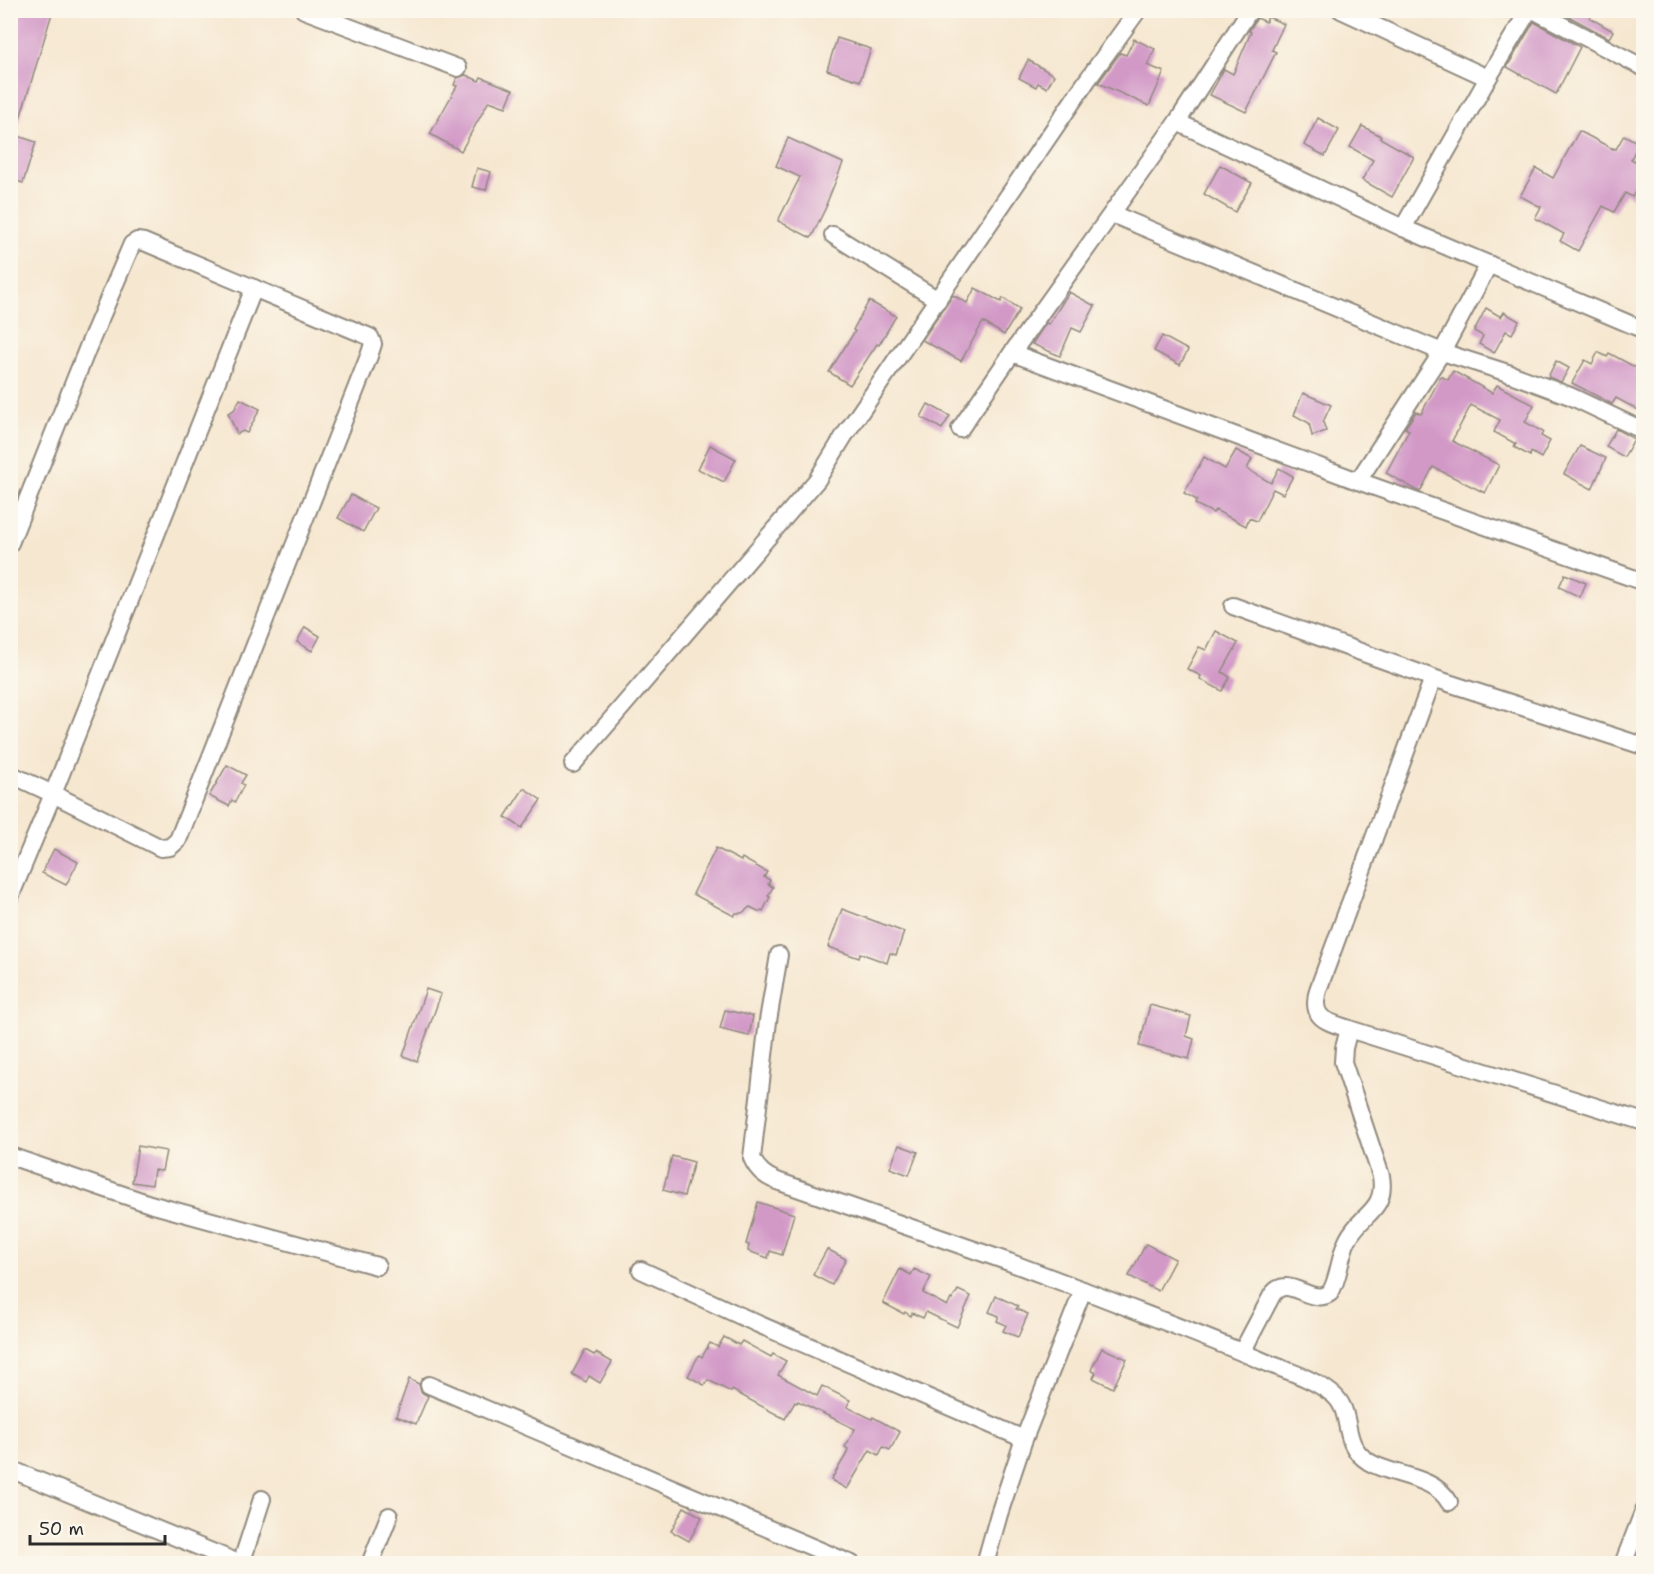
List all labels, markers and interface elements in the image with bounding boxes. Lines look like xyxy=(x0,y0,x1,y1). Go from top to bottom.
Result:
scale bar xyxy=(30,1508,165,1546)
text: 50 m xyxy=(39,1517,84,1541)

